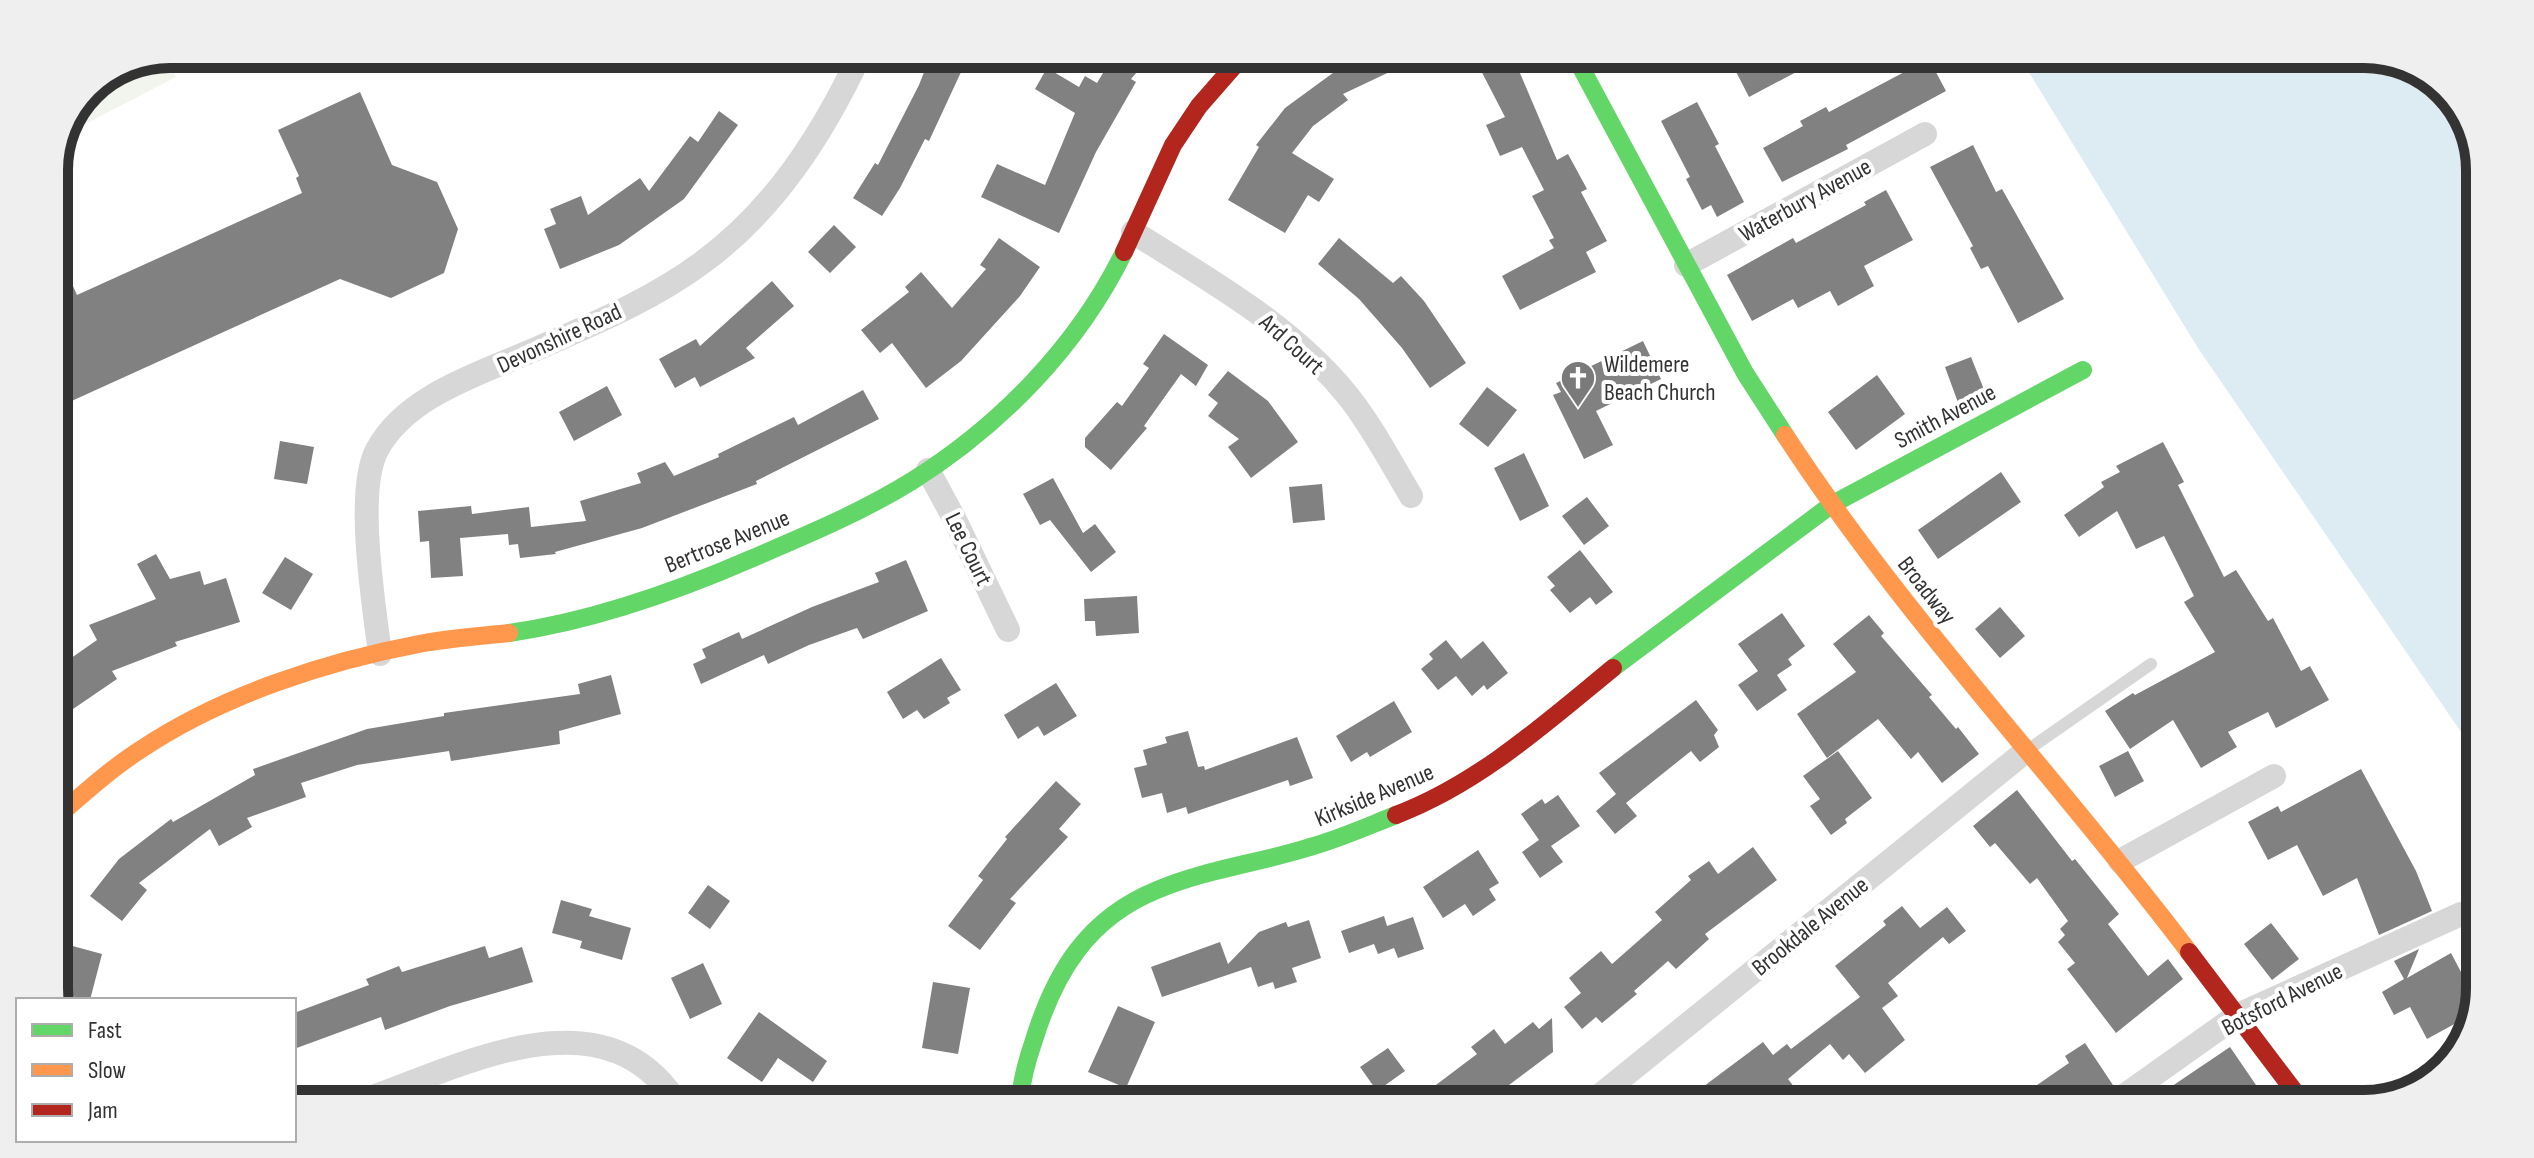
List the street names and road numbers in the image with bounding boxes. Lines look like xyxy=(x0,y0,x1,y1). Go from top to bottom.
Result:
street label: Waterbury Avenue xyxy=(1734,152,1876,249)
street label: Devonshire Road xyxy=(492,297,626,380)
street label: Ard Court xyxy=(1253,307,1330,381)
street label: Smith Avenue xyxy=(1890,378,2001,455)
street label: Bertrose Avenue xyxy=(661,503,794,580)
street label: Lee Court xyxy=(939,508,999,590)
street label: Broadway xyxy=(1891,551,1962,630)
street label: Kirkside Avenue xyxy=(1310,757,1438,833)
street label: Brookdale Avenue xyxy=(1746,871,1875,982)
street label: Botsford Avenue xyxy=(2217,957,2348,1042)

